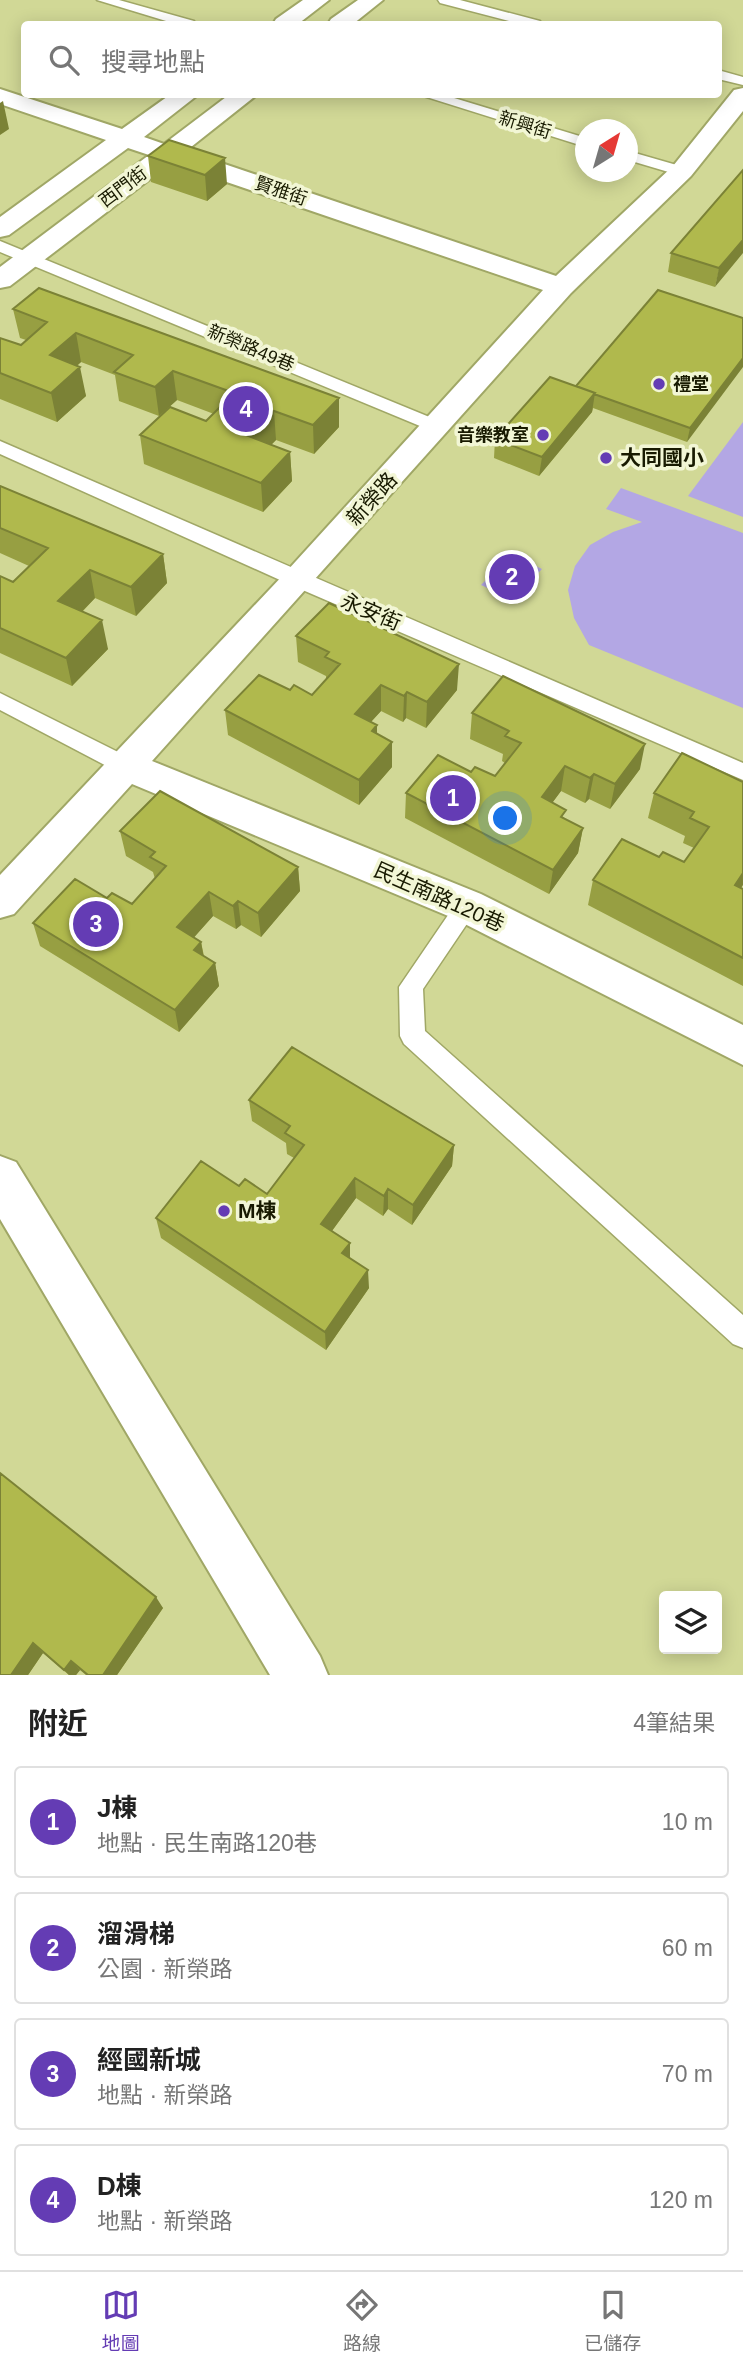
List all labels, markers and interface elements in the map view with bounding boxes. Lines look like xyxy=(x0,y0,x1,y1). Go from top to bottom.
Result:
search box xyxy=(21,21,722,98)
icon: search xyxy=(45,41,83,79)
text: 搜尋地點 xyxy=(101,47,205,77)
street label: 新興街 xyxy=(496,108,554,142)
north arrow xyxy=(575,119,638,182)
street label: 西門街 xyxy=(95,163,151,211)
street label: 賢雅街 xyxy=(252,173,310,209)
street label: 新榮路49巷 xyxy=(205,321,297,375)
place label: 禮堂 xyxy=(673,374,709,394)
marker: 禮堂 xyxy=(651,376,667,392)
pin: 4 xyxy=(223,383,269,435)
place label: 音樂教室 xyxy=(457,425,529,445)
marker: 音樂教室 xyxy=(535,427,551,443)
place label: 大同國小 xyxy=(620,446,704,469)
marker: 大同國小 xyxy=(598,450,614,466)
street label: 新榮路 xyxy=(342,468,401,530)
pin: 2 xyxy=(489,551,535,603)
street label: 永安街 xyxy=(338,589,405,634)
pin: 1 xyxy=(430,772,476,824)
your location xyxy=(488,801,522,835)
street label: 民生南路120巷 xyxy=(371,858,508,936)
pin: 3 xyxy=(73,898,119,950)
place label: M棟 xyxy=(238,1199,277,1222)
marker: M棟 xyxy=(216,1203,232,1219)
map controls xyxy=(659,1591,722,1654)
button: layers xyxy=(659,1591,722,1654)
text: 附近 xyxy=(28,1707,88,1740)
text: 4筆結果 xyxy=(633,1710,715,1736)
text: J棟 xyxy=(97,1793,137,1823)
text: 1 xyxy=(47,1809,59,1835)
text: 10 m xyxy=(662,1809,713,1835)
text: 地點 · 民生南路120巷 xyxy=(97,1830,317,1856)
text: 溜滑梯 xyxy=(97,1919,175,1949)
text: 2 xyxy=(47,1935,59,1961)
text: 60 m xyxy=(662,1935,713,1961)
text: 公園 · 新榮路 xyxy=(97,1956,232,1982)
text: 經國新城 xyxy=(97,2045,201,2075)
text: 3 xyxy=(47,2061,59,2087)
text: 70 m xyxy=(662,2061,713,2087)
text: 地點 · 新榮路 xyxy=(97,2082,232,2108)
text: D棟 xyxy=(97,2171,142,2201)
text: 4 xyxy=(47,2187,59,2213)
text: 120 m xyxy=(649,2187,713,2213)
text: 地點 · 新榮路 xyxy=(97,2208,232,2234)
tab: 地圖 xyxy=(102,2286,140,2355)
tab: 路線 xyxy=(343,2286,381,2355)
tab: 已儲存 xyxy=(584,2286,641,2355)

